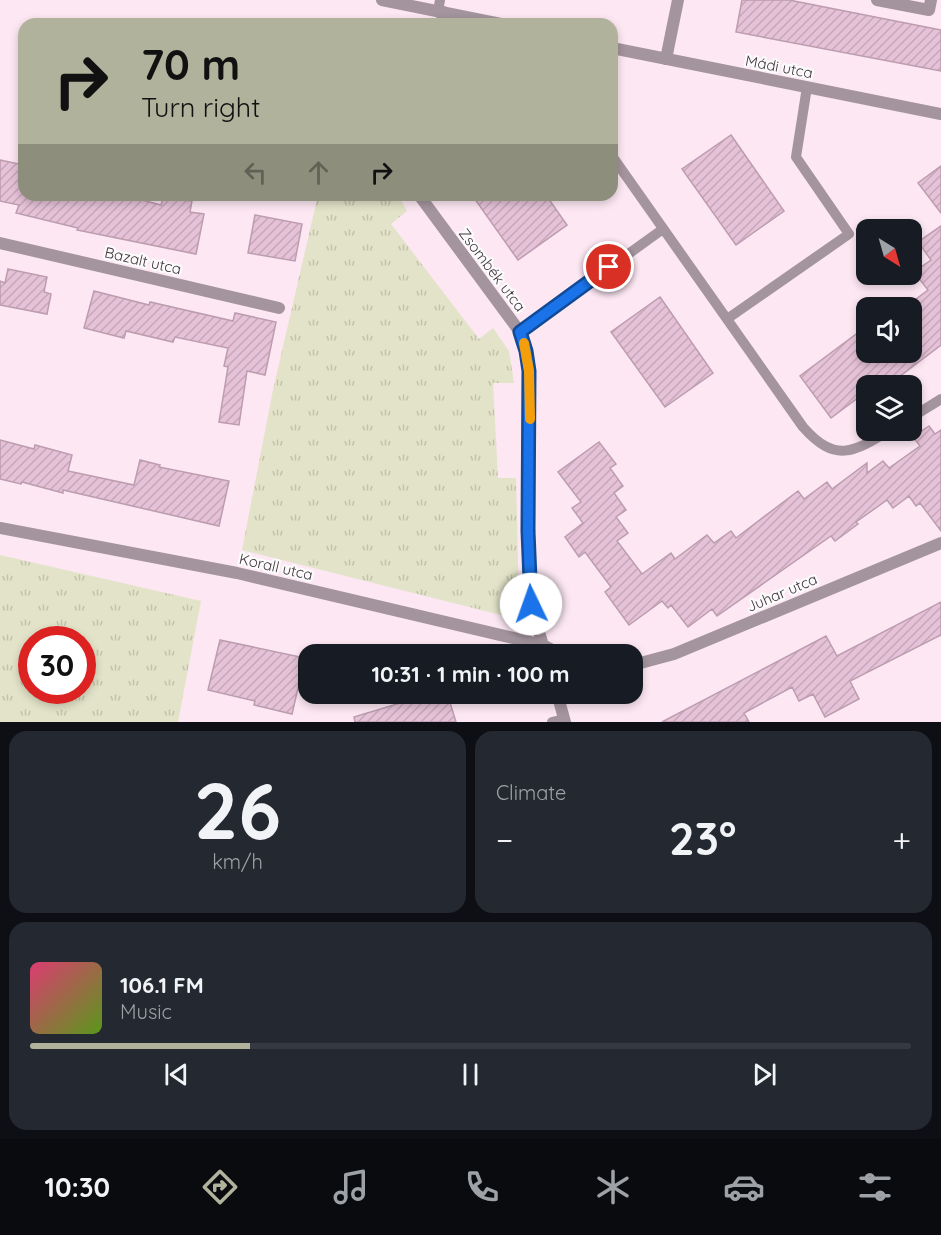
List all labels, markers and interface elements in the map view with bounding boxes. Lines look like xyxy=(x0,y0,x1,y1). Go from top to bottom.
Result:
text: 70 m xyxy=(141,38,240,91)
icon: right xyxy=(42,42,120,120)
street label: Mádi utca xyxy=(744,51,814,82)
text: Turn right xyxy=(141,90,260,124)
icon: left xyxy=(239,156,272,189)
icon: ahead xyxy=(302,156,335,189)
icon: right xyxy=(365,156,398,189)
north arrow xyxy=(856,219,922,285)
map controls xyxy=(856,219,922,441)
street label: Zsombék utca xyxy=(455,224,530,315)
pin xyxy=(583,241,634,292)
street label: Bazalt utca xyxy=(103,242,183,279)
icon: arrive xyxy=(592,250,625,283)
button: sound xyxy=(856,297,922,363)
button: layers xyxy=(856,375,922,441)
street label: Korall utca xyxy=(237,549,315,584)
street label: Juhar utca xyxy=(744,569,820,616)
position arrow xyxy=(499,572,563,636)
speed limit sign: 30 xyxy=(18,626,96,704)
text: 10:31 · 1 min · 100 m xyxy=(371,660,570,688)
text: 26 xyxy=(194,761,281,859)
text: Climate xyxy=(496,780,566,805)
text: 23° xyxy=(669,810,737,866)
text: − xyxy=(496,819,513,860)
text: + xyxy=(892,819,911,860)
text: km/h xyxy=(212,849,263,874)
text: 106.1 FM xyxy=(120,971,204,999)
text: Music xyxy=(120,999,172,1024)
icon: previous xyxy=(160,1058,193,1091)
icon: pause xyxy=(454,1058,487,1091)
icon: next xyxy=(748,1058,781,1091)
icon: directions xyxy=(199,1166,241,1208)
icon: music xyxy=(330,1166,372,1208)
icon: phone xyxy=(461,1166,503,1208)
icon: climate xyxy=(592,1166,634,1208)
icon: car xyxy=(723,1166,765,1208)
icon: filters xyxy=(854,1166,896,1208)
text: 10:30 xyxy=(45,1170,110,1204)

